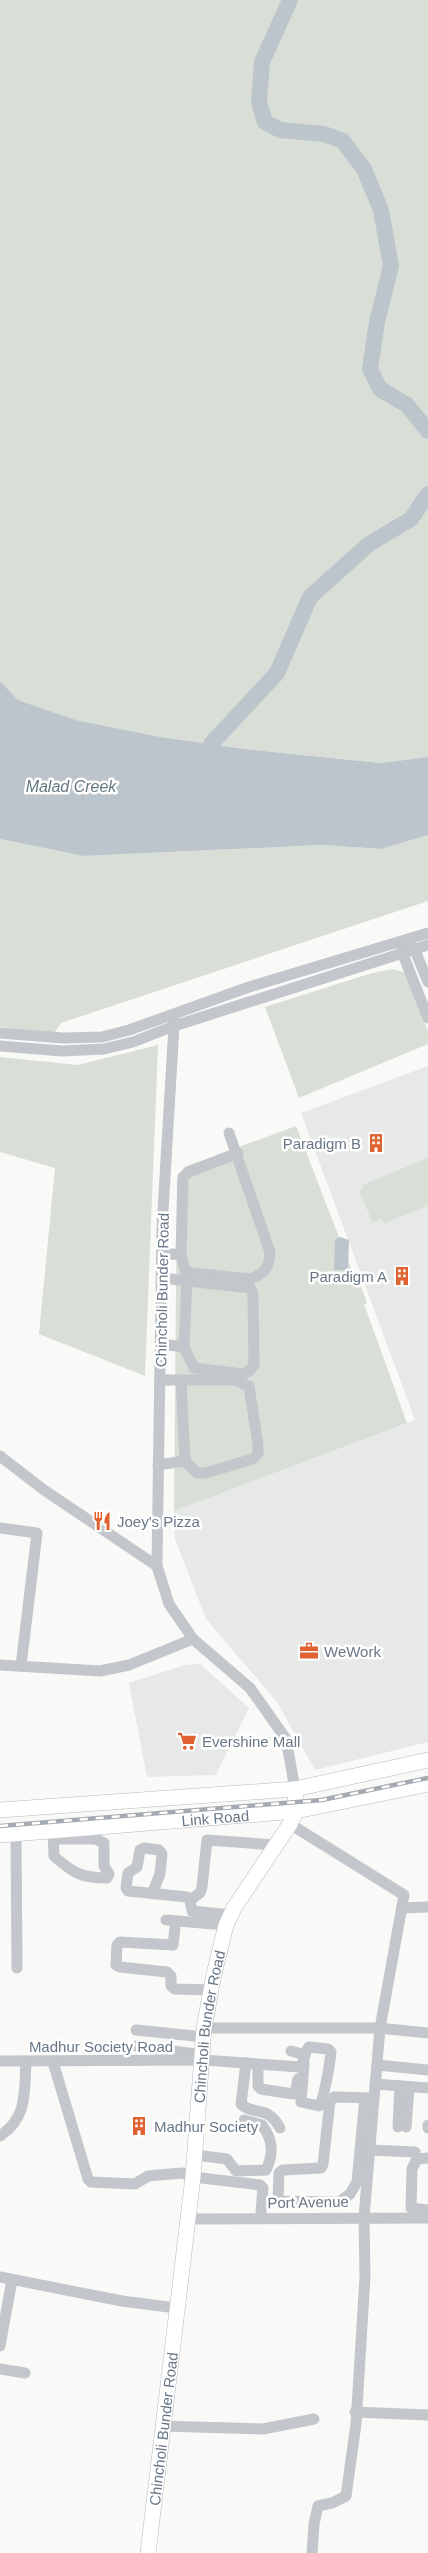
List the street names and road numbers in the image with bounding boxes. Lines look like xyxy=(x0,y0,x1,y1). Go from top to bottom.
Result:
street label: Chincholi Bunder Road xyxy=(152,1213,172,1367)
street label: Link Road xyxy=(181,1806,250,1829)
street label: Chincholi Bunder Road xyxy=(190,1948,228,2104)
street label: Madhur Society Road xyxy=(29,2038,173,2055)
street label: Port Avenue xyxy=(267,2193,349,2211)
street label: Chincholi Bunder Road xyxy=(145,2351,180,2507)

